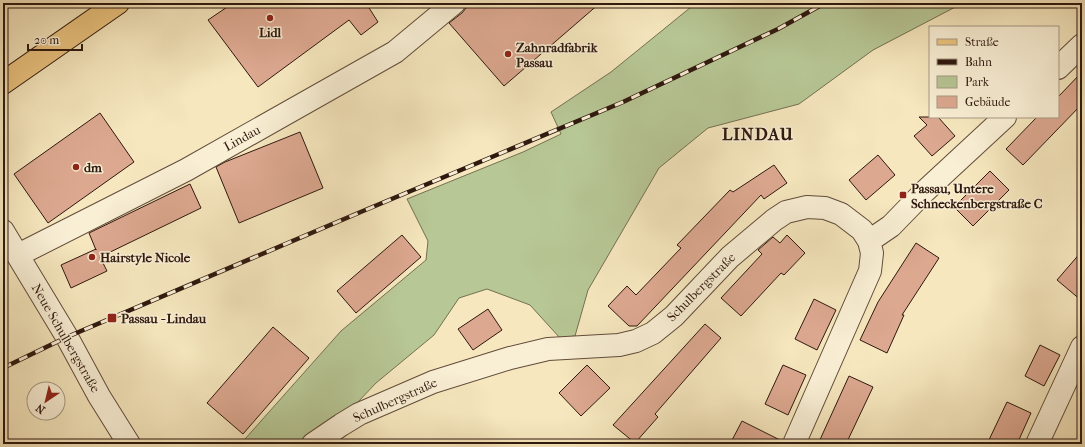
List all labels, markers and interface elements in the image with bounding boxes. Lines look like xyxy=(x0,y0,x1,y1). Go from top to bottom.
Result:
marker: Lidl xyxy=(265,13,275,23)
place label: Lidl xyxy=(259,25,282,40)
scale bar xyxy=(28,26,82,52)
legend xyxy=(929,26,1059,118)
text: 20 m xyxy=(34,33,59,47)
text: Straße xyxy=(965,35,999,49)
place label: Zahnradfabrik Passau xyxy=(516,40,599,70)
marker: Zahnradfabrik Passau xyxy=(503,49,513,59)
text: Bahn xyxy=(965,55,992,69)
text: Park xyxy=(965,75,990,89)
text: Gebäude xyxy=(965,95,1010,109)
street label: Lindau xyxy=(221,122,263,154)
district label: LINDAU xyxy=(722,124,794,144)
place label: dm xyxy=(84,160,102,175)
marker: dm xyxy=(71,162,81,172)
place label: Passau, Untere Schneckenbergstraße C xyxy=(911,181,1043,212)
marker: Passau, Untere Schneckenbergstraße C xyxy=(898,190,908,200)
street label: Schulbergstraße xyxy=(664,249,739,324)
place label: Hairstyle Nicole xyxy=(100,250,191,266)
marker: Hairstyle Nicole xyxy=(87,252,97,262)
street label: Neue Schulbergstraße xyxy=(29,281,104,396)
place label: Passau - Lindau xyxy=(121,311,207,326)
marker: Passau - Lindau xyxy=(106,312,118,324)
street label: Schulbergstraße xyxy=(351,374,440,425)
north arrow xyxy=(26,381,66,421)
text: N xyxy=(33,401,48,417)

